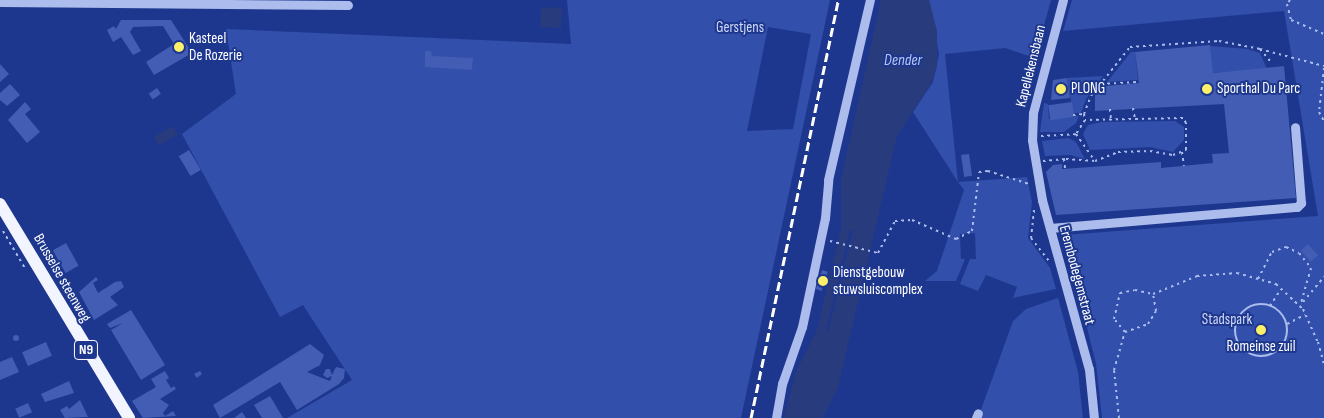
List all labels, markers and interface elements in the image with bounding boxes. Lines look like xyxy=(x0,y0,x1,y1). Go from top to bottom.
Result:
park label: Gerstjens xyxy=(716,19,764,37)
street label: Kapellekensbaan xyxy=(1012,23,1050,109)
place label: Kasteel De Rozerie xyxy=(189,29,242,64)
marker: Kasteel De Rozerie xyxy=(173,41,185,53)
water label: Dender xyxy=(884,51,922,71)
place label: PLONG xyxy=(1071,80,1105,98)
place label: Sporthal Du Parc xyxy=(1217,80,1300,98)
marker: PLONG xyxy=(1055,83,1067,95)
marker: Sporthal Du Parc xyxy=(1201,83,1213,95)
street label: Erembodegemstraat xyxy=(1055,223,1099,327)
street label: Brusselse steenweg xyxy=(29,231,95,325)
place label: Dienstgebouw stuwsluiscomplex xyxy=(833,263,923,298)
marker: Dienstgebouw stuwsluiscomplex xyxy=(817,275,829,287)
park label: Stadspark xyxy=(1202,311,1252,329)
marker: Romeinse zuil xyxy=(1255,324,1267,336)
road number: N9 xyxy=(74,338,98,362)
place label: Romeinse zuil xyxy=(1227,338,1295,356)

